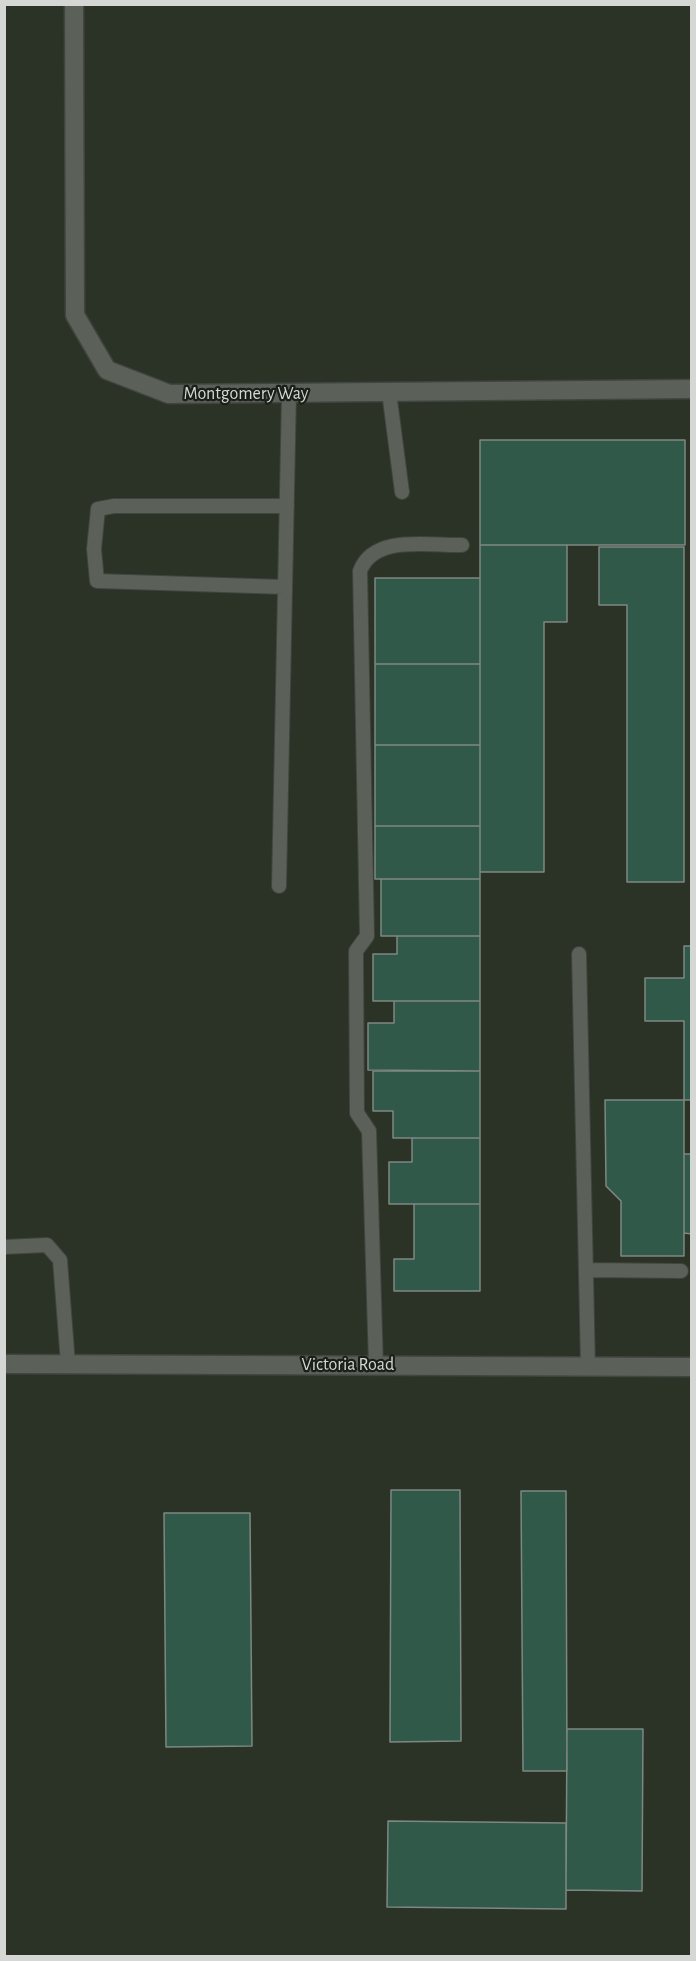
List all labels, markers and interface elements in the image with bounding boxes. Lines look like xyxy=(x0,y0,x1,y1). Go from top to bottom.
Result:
street label: Montgomery Way xyxy=(184,383,308,405)
street label: Victoria Road xyxy=(302,1354,394,1376)

